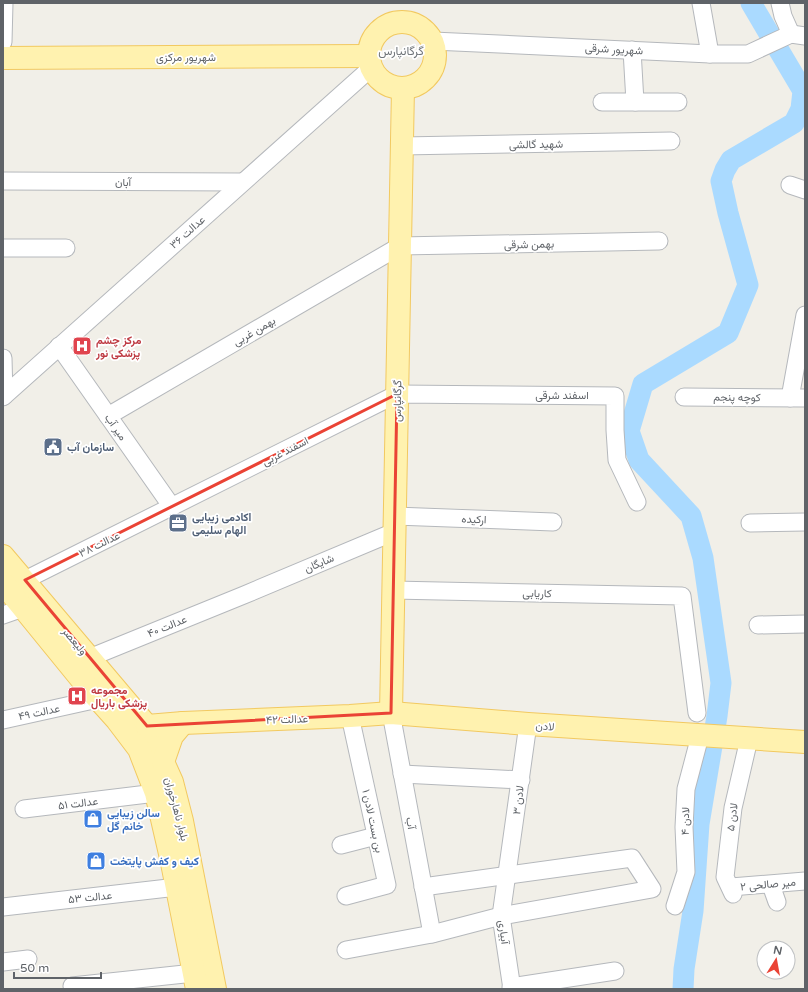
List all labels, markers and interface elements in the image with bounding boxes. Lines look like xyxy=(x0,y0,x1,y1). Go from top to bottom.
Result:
street label: شهریور شرقی xyxy=(585,41,644,58)
district label: گرگانپارس xyxy=(378,44,424,59)
street label: شهریور مرکزی xyxy=(156,51,216,64)
street label: شهید گالشی xyxy=(509,138,564,151)
street label: آبان xyxy=(115,176,133,189)
street label: عدالت ۳۶ xyxy=(167,213,208,252)
street label: بهمن شرقی xyxy=(504,238,554,251)
street label: بهمن غربی xyxy=(231,314,278,349)
place label: مرکز چشم پزشکی نور xyxy=(95,334,141,361)
hospital icon: مرکز چشم پزشکی نور xyxy=(71,335,93,357)
street label: گرگانپارس xyxy=(391,380,405,422)
street label: اسفند شرقی xyxy=(535,389,589,402)
street label: کوچه پنجم xyxy=(713,391,761,405)
street label: میر آب xyxy=(102,411,129,443)
street label: اسفند غربی xyxy=(260,434,311,469)
public building icon: سازمان آب xyxy=(42,436,64,458)
place label: سازمان آب xyxy=(67,441,114,454)
place label: اکادمی زیبایی الهام سلیمی xyxy=(192,511,251,538)
office icon: اکادمی زیبایی الهام سلیمی xyxy=(167,512,189,534)
street label: ارکیده xyxy=(461,513,487,526)
street label: عدالت ۳۸ xyxy=(77,529,122,560)
street label: شایگان xyxy=(302,551,336,575)
street label: کاریابی xyxy=(522,587,552,600)
street label: عدالت ۴۰ xyxy=(146,613,189,640)
street label: ولیعصر xyxy=(59,624,90,658)
place label: مجموعه پزشکی باریال xyxy=(91,684,147,711)
hospital icon: مجموعه پزشکی باریال xyxy=(66,685,88,707)
street label: عدالت ۴۹ xyxy=(17,702,61,723)
street label: عدالت ۴۲ xyxy=(266,712,309,727)
street label: لادن xyxy=(535,719,555,734)
street label: بلوار ناهارخوران xyxy=(162,776,191,842)
street label: ۳ لادن xyxy=(510,785,527,815)
street label: ۱ بن بست لادن xyxy=(359,788,386,854)
street label: عدالت ۵۱ xyxy=(57,795,99,812)
street label: ۵ لادن xyxy=(724,802,741,832)
place label: سالن زیبایی خانم گل xyxy=(107,807,160,834)
street label: ۴ لادن xyxy=(679,807,692,835)
shop icon: سالن زیبایی خانم گل xyxy=(82,808,104,830)
street label: آب xyxy=(403,816,418,832)
shop icon: کیف و کفش پایتخت xyxy=(85,850,107,872)
place label: کیف و کفش پایتخت xyxy=(110,855,199,869)
street label: ۲ میر صالحی xyxy=(740,876,797,893)
street label: عدالت ۵۳ xyxy=(67,889,113,906)
street label: آبیاری xyxy=(496,919,512,946)
north arrow xyxy=(756,940,796,980)
text: N xyxy=(772,943,783,958)
scale bar xyxy=(14,954,101,980)
text: 50 m xyxy=(20,961,49,975)

